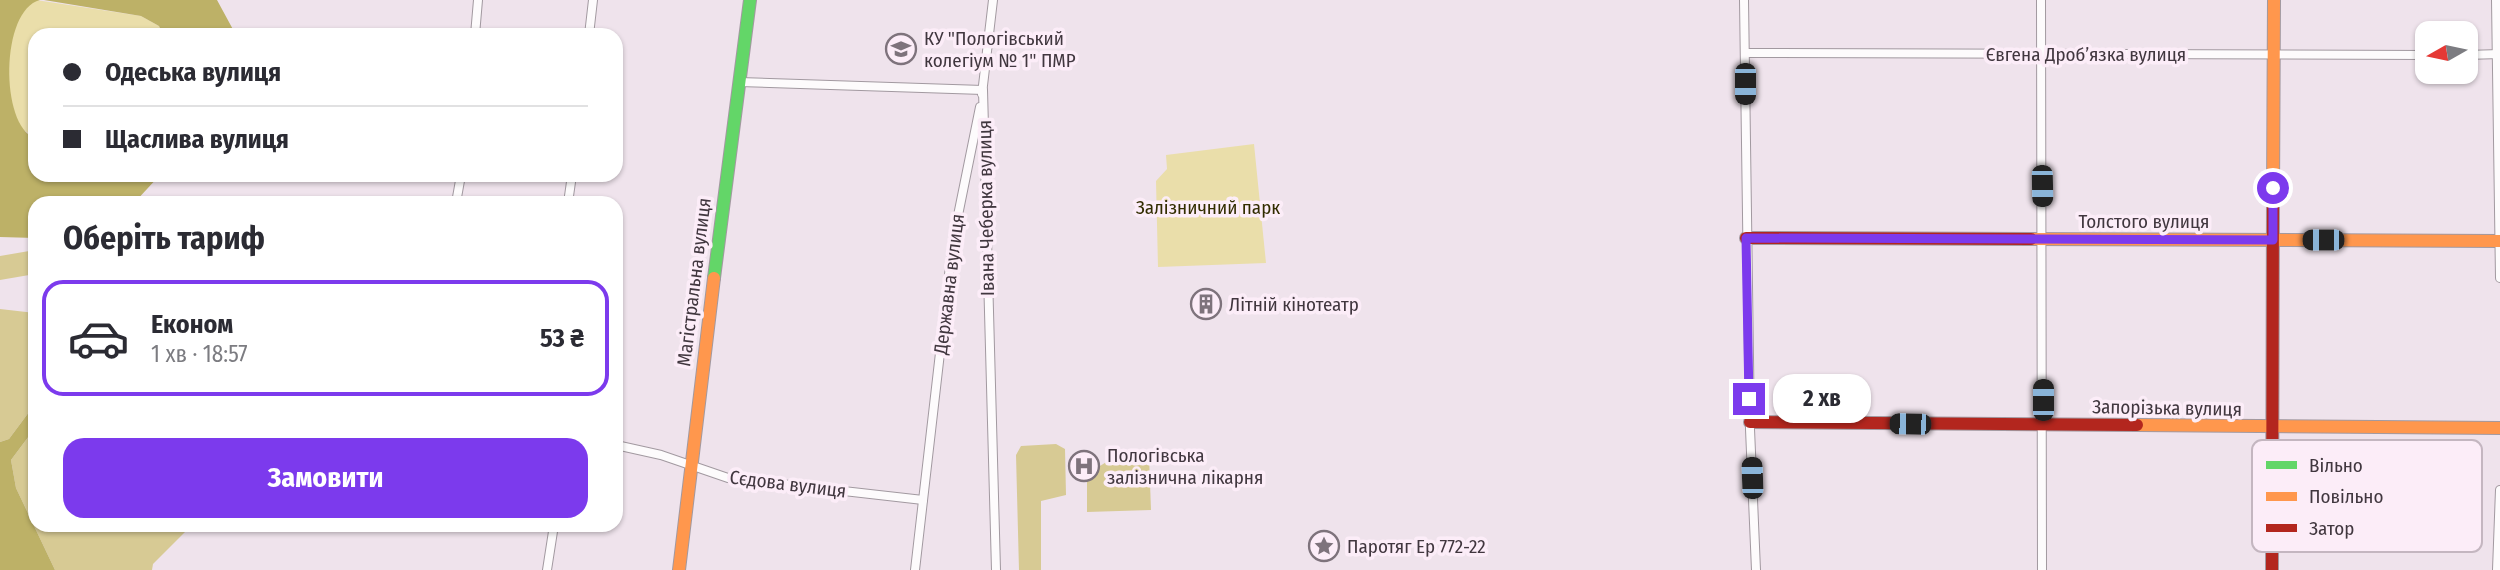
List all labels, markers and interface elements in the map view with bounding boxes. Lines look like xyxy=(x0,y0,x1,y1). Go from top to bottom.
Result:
north arrow xyxy=(2415,21,2478,84)
map controls xyxy=(2415,21,2478,84)
place label: КУ "Пологівський колегіум № 1" ПМР xyxy=(924,27,1076,72)
school or university icon: КУ "Пологівський колегіум № 1" ПМР xyxy=(884,32,918,66)
street label: Євгена Дроб’язка вулиця xyxy=(1986,43,2186,66)
text: Одеська вулиця xyxy=(105,57,281,88)
car xyxy=(1735,63,1756,105)
street label: Івана Чеберка вулиця xyxy=(973,120,999,296)
text: Щаслива вулиця xyxy=(105,124,289,155)
car xyxy=(2032,165,2053,207)
route start xyxy=(2257,172,2289,204)
street label: Магістральна вулиця xyxy=(672,196,716,368)
park label: Залізничний парк xyxy=(1136,196,1280,219)
street label: Толстого вулиця xyxy=(2078,210,2210,233)
street label: Державна вулиця xyxy=(929,212,969,357)
text: Оберіть тариф xyxy=(63,219,265,257)
car xyxy=(2303,230,2345,251)
building icon: Літній кінотеатр xyxy=(1189,287,1223,321)
place label: Літній кінотеатр xyxy=(1229,293,1359,316)
icon: car xyxy=(67,307,130,370)
text: Економ xyxy=(151,309,233,340)
text: 53 ₴ xyxy=(540,323,584,354)
text: 1 хв · 18:57 xyxy=(151,340,248,368)
callout: 2 хв xyxy=(1774,374,1872,424)
car xyxy=(2033,379,2054,421)
route end xyxy=(1733,383,1765,415)
text: 2 хв xyxy=(1803,384,1841,412)
street label: Запорізька вулиця xyxy=(2092,395,2242,421)
car xyxy=(1889,413,1932,435)
button: Замовити xyxy=(63,438,588,518)
legend xyxy=(2252,440,2482,552)
place label: Пологівська залізнична лікарня xyxy=(1107,444,1263,489)
hospital icon: Пологівська залізнична лікарня xyxy=(1067,449,1101,483)
text: Вільно xyxy=(2309,454,2363,477)
car xyxy=(1741,457,1764,499)
street label: Сєдова вулиця xyxy=(728,465,848,503)
text: Повільно xyxy=(2309,485,2383,508)
text: Затор xyxy=(2309,517,2354,540)
place icon: Паротяг Ер 772-22 xyxy=(1307,529,1341,563)
place label: Паротяг Ер 772-22 xyxy=(1347,535,1486,558)

